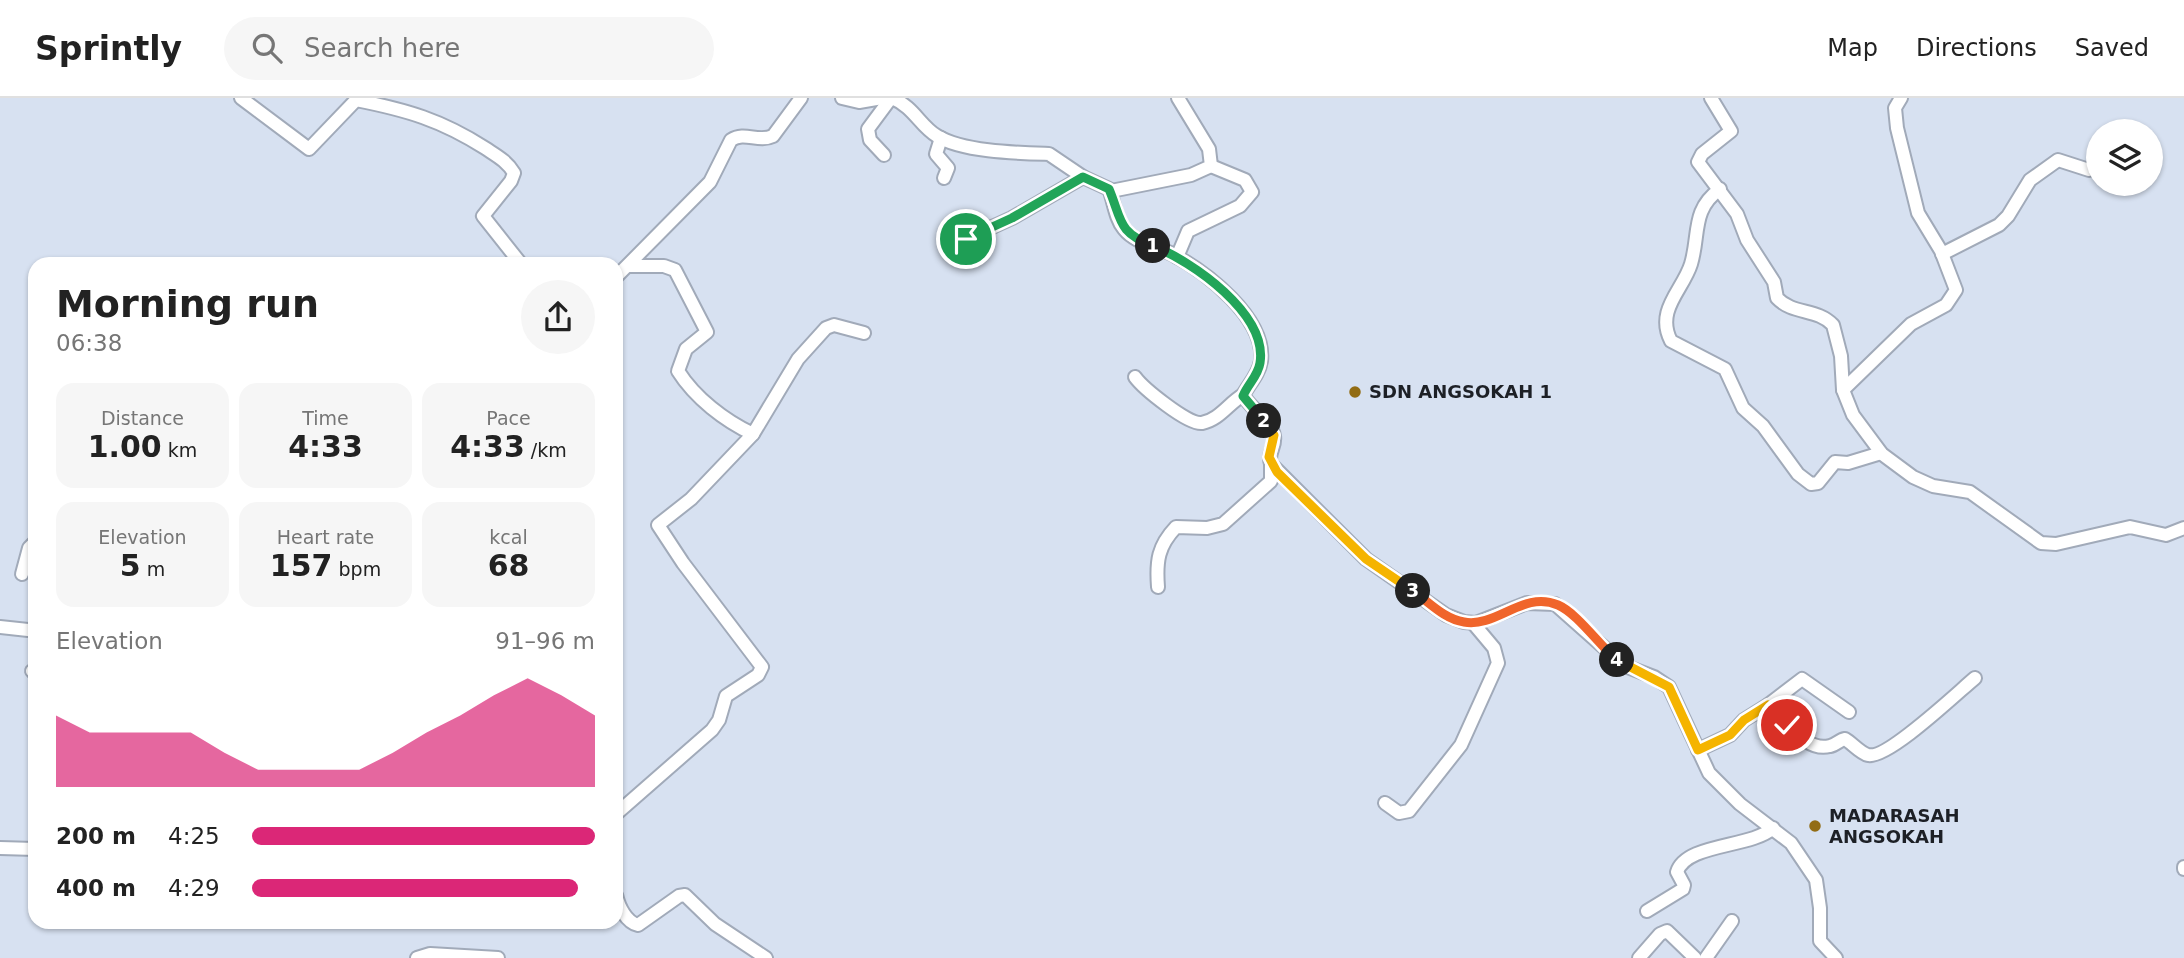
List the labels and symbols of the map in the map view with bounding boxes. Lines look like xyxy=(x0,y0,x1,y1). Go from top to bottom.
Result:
pin xyxy=(936,209,996,269)
pin: 1 xyxy=(1136,228,1170,264)
place label: SDN ANGSOKAH 1 xyxy=(1369,381,1552,402)
marker: SDN ANGSOKAH 1 xyxy=(1347,384,1363,400)
pin: 2 xyxy=(1246,404,1282,438)
pin: 3 xyxy=(1396,574,1430,608)
pin: 4 xyxy=(1600,642,1634,678)
pin xyxy=(1757,695,1817,755)
place label: MADARASAH ANGSOKAH xyxy=(1829,805,1959,847)
marker: MADARASAH ANGSOKAH xyxy=(1807,818,1823,834)

